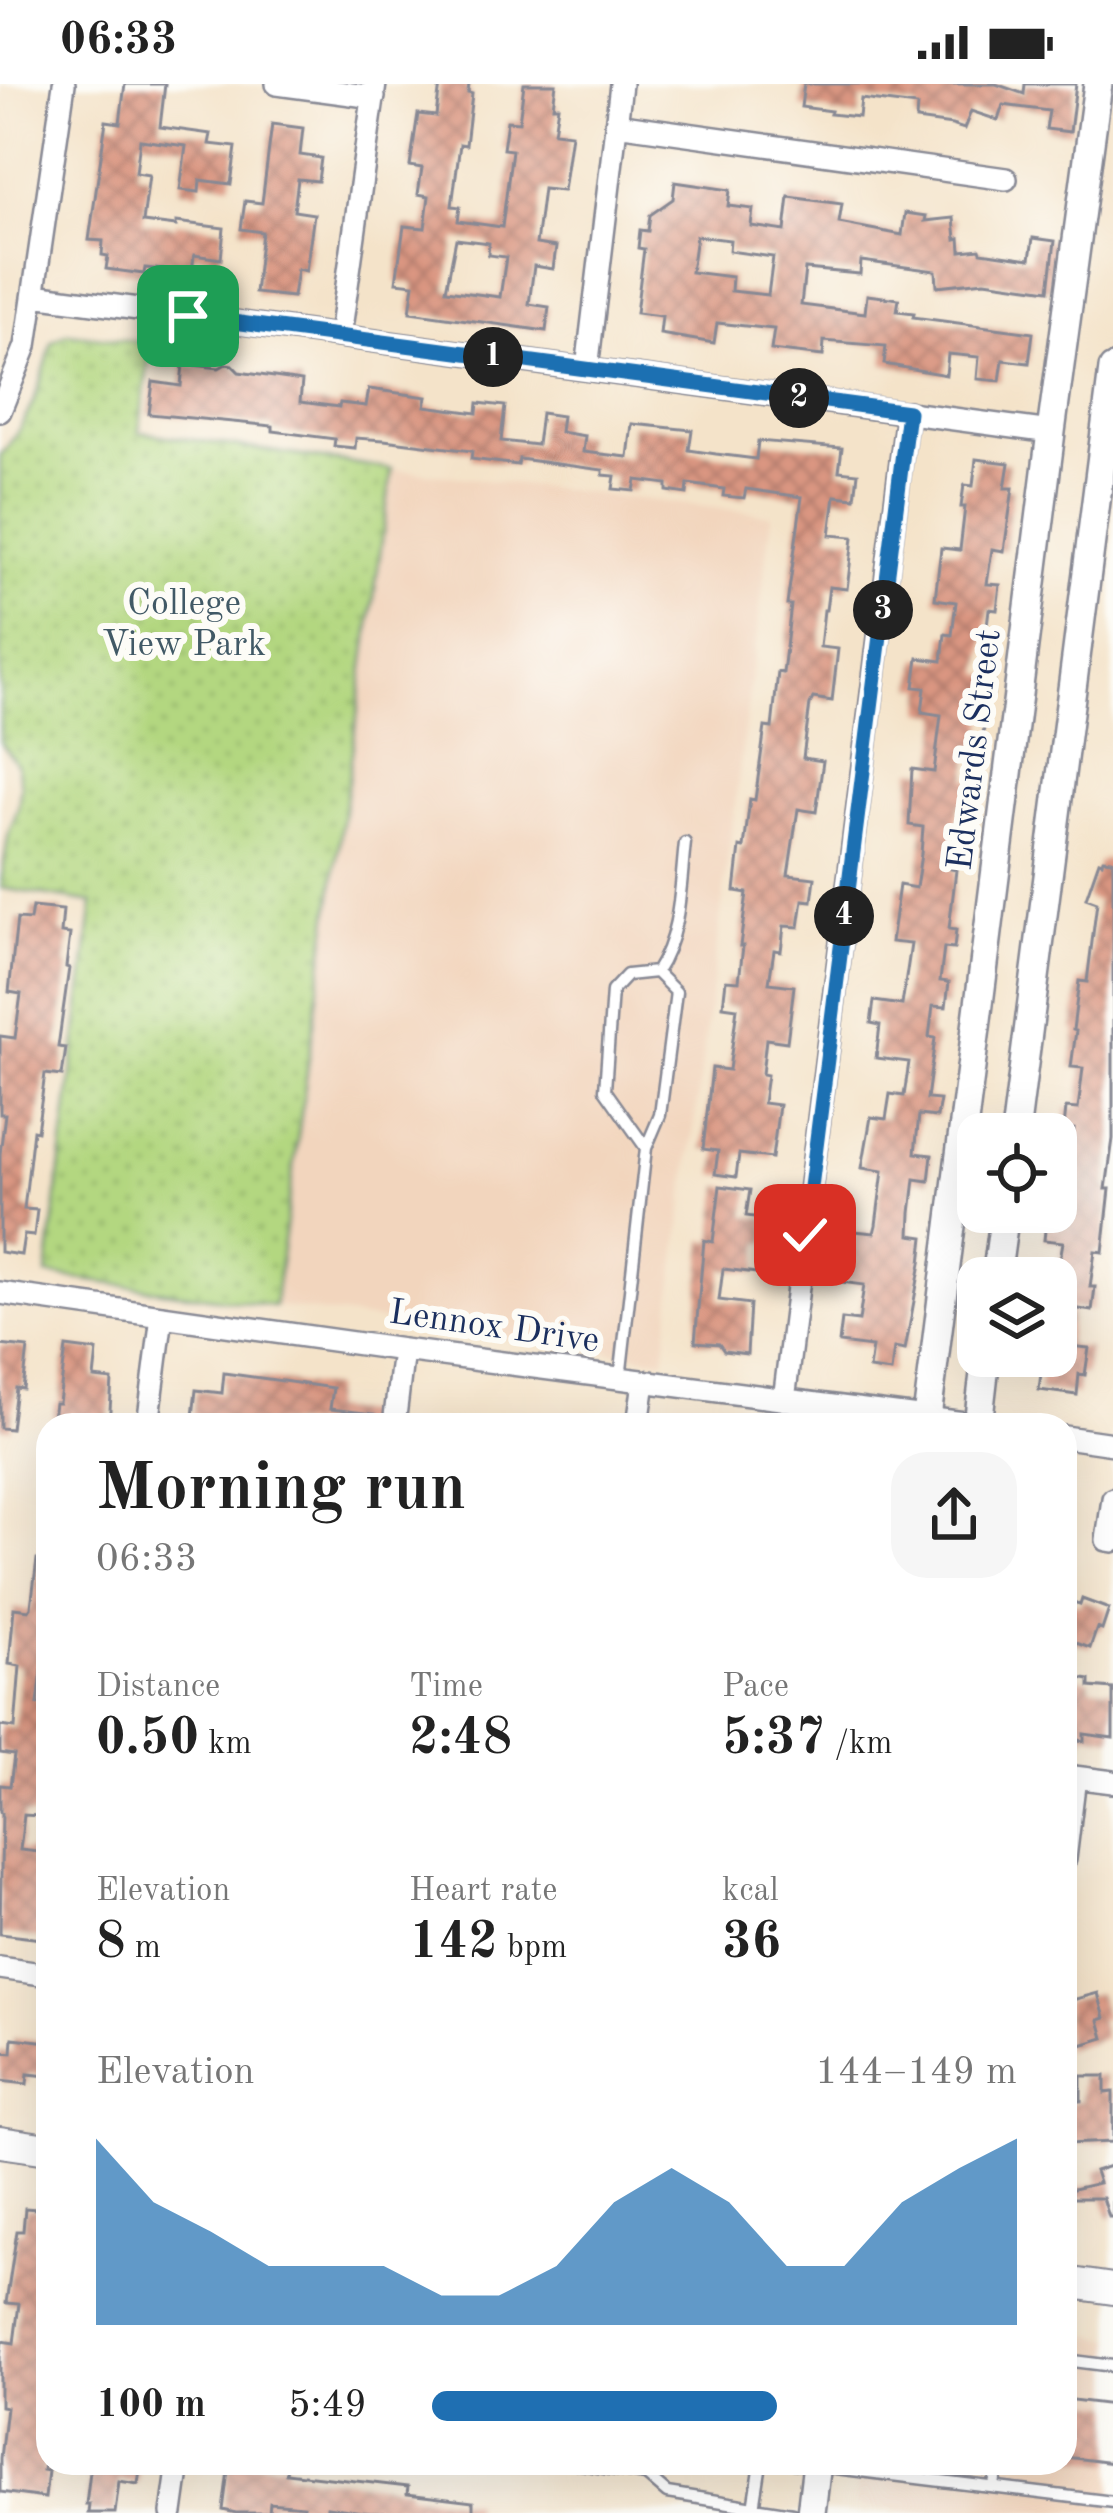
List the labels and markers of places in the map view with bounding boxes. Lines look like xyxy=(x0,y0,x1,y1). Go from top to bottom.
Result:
pin xyxy=(137,265,239,367)
pin: 1 xyxy=(463,327,523,387)
pin: 2 xyxy=(769,368,829,428)
pin: 3 xyxy=(853,580,913,640)
pin: 4 xyxy=(814,886,874,946)
pin xyxy=(754,1184,856,1286)

